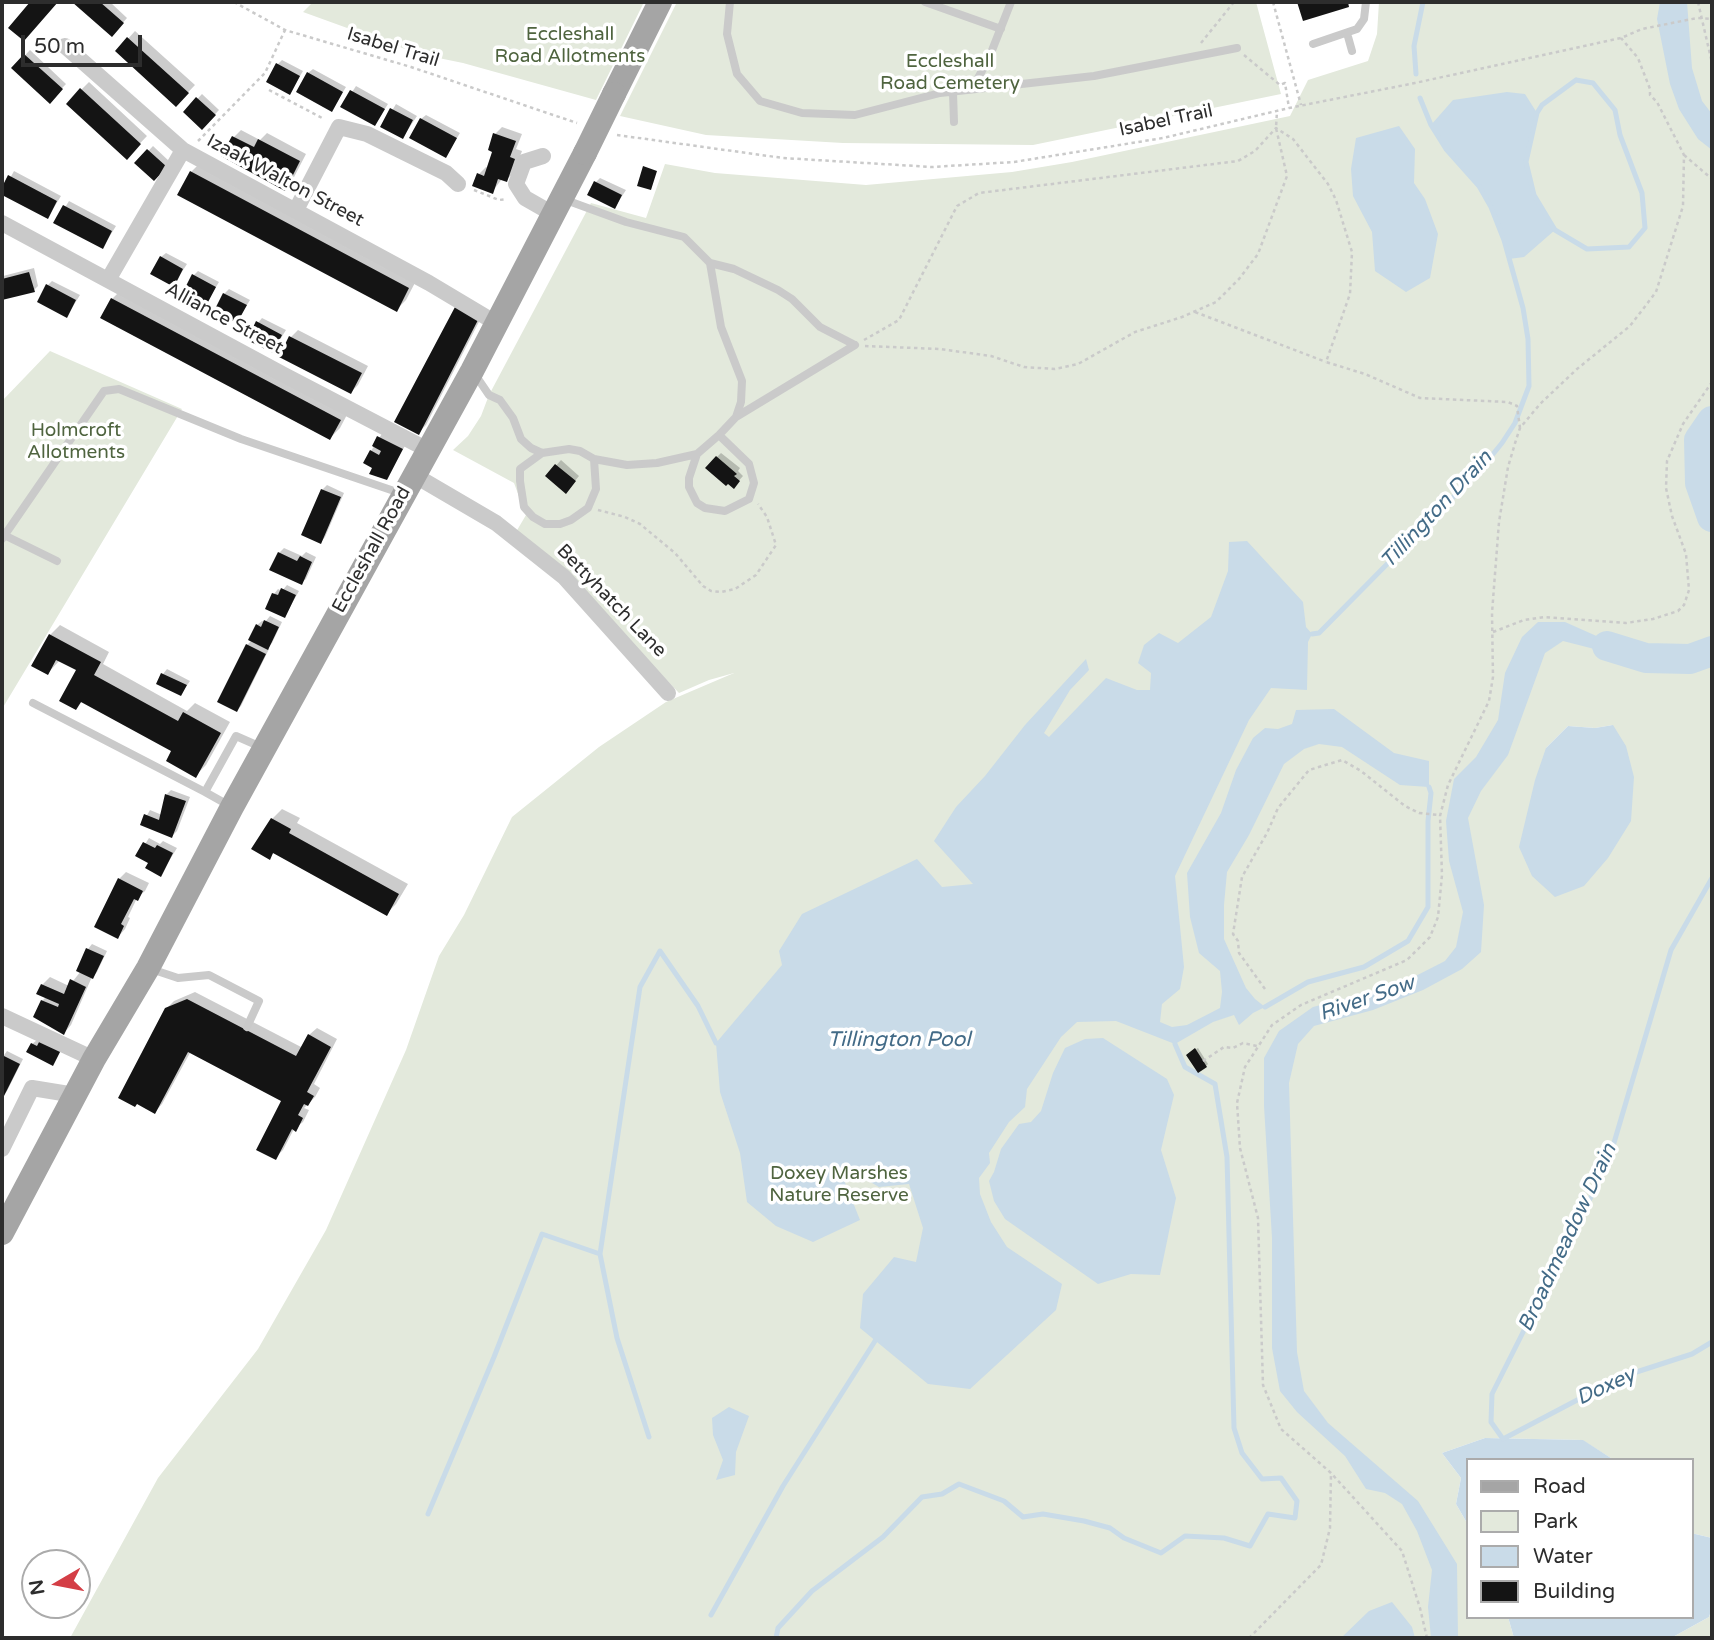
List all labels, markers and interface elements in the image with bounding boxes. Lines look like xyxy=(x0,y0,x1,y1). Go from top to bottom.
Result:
scale bar xyxy=(24,21,145,65)
street label: Isabel Trail xyxy=(344,23,442,73)
park label: Eccleshall Road Allotments xyxy=(495,24,645,68)
text: 50 m xyxy=(34,34,85,59)
park label: Eccleshall Road Cemetery xyxy=(880,51,1020,95)
street label: Isabel Trail xyxy=(1117,100,1215,142)
street label: Izaak Walton Street xyxy=(202,130,368,232)
street label: Alliance Street xyxy=(161,278,287,360)
park label: Holmcroft Allotments xyxy=(27,420,125,464)
water label: Tillington Drain xyxy=(1376,446,1498,574)
street label: Eccleshall Road xyxy=(328,483,416,617)
street label: Bettyhatch Lane xyxy=(551,540,671,662)
water label: River Sow xyxy=(1316,971,1418,1027)
water label: Tillington Pool xyxy=(827,1027,971,1053)
water label: Broadmeadow Drain xyxy=(1513,1140,1623,1336)
park label: Doxey Marshes Nature Reserve xyxy=(769,1163,909,1207)
water label: Doxey xyxy=(1573,1362,1639,1412)
legend xyxy=(1466,1458,1693,1619)
text: Road xyxy=(1533,1474,1586,1499)
text: Park xyxy=(1533,1509,1578,1534)
text: Water xyxy=(1533,1544,1593,1569)
north arrow xyxy=(21,1549,91,1619)
text: N xyxy=(25,1578,49,1597)
text: Building xyxy=(1533,1579,1615,1604)

